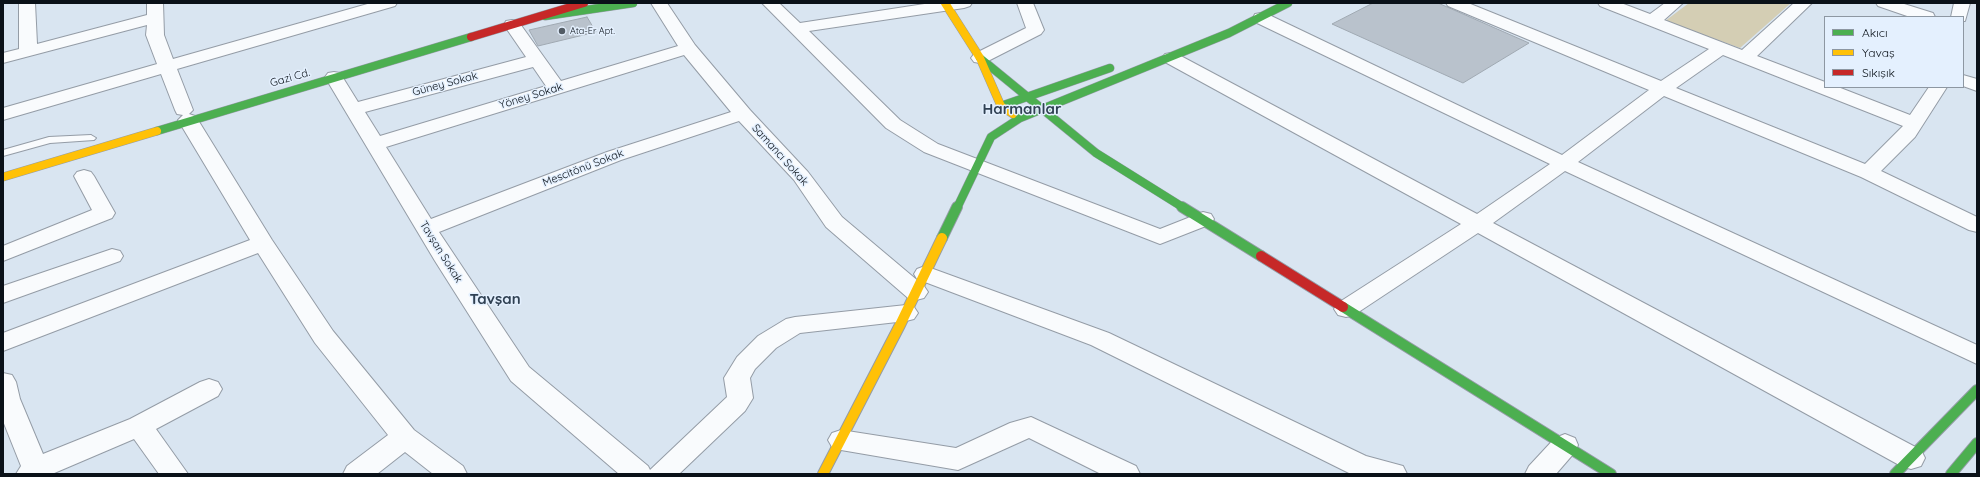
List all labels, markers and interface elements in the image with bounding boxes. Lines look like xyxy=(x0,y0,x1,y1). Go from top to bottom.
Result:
legend xyxy=(1824,16,1964,88)
text: Akıcı xyxy=(1862,25,1888,40)
marker: Ata-Er Apt. xyxy=(557,26,567,36)
place label: Ata-Er Apt. xyxy=(570,26,615,36)
text: Yavaş xyxy=(1862,45,1895,60)
text: Sıkışık xyxy=(1862,65,1895,80)
street label: Gazi Cd. xyxy=(269,66,311,90)
street label: Güney Sokak xyxy=(411,69,479,99)
street label: Yöney Sokak xyxy=(498,80,564,112)
district label: Harmanlar xyxy=(983,100,1061,118)
street label: Samancı Sokak xyxy=(749,122,811,188)
street label: Mescitönü Sokak xyxy=(541,146,625,190)
street label: Tavşan Sokak xyxy=(417,219,465,285)
district label: Tavşan xyxy=(469,290,521,308)

